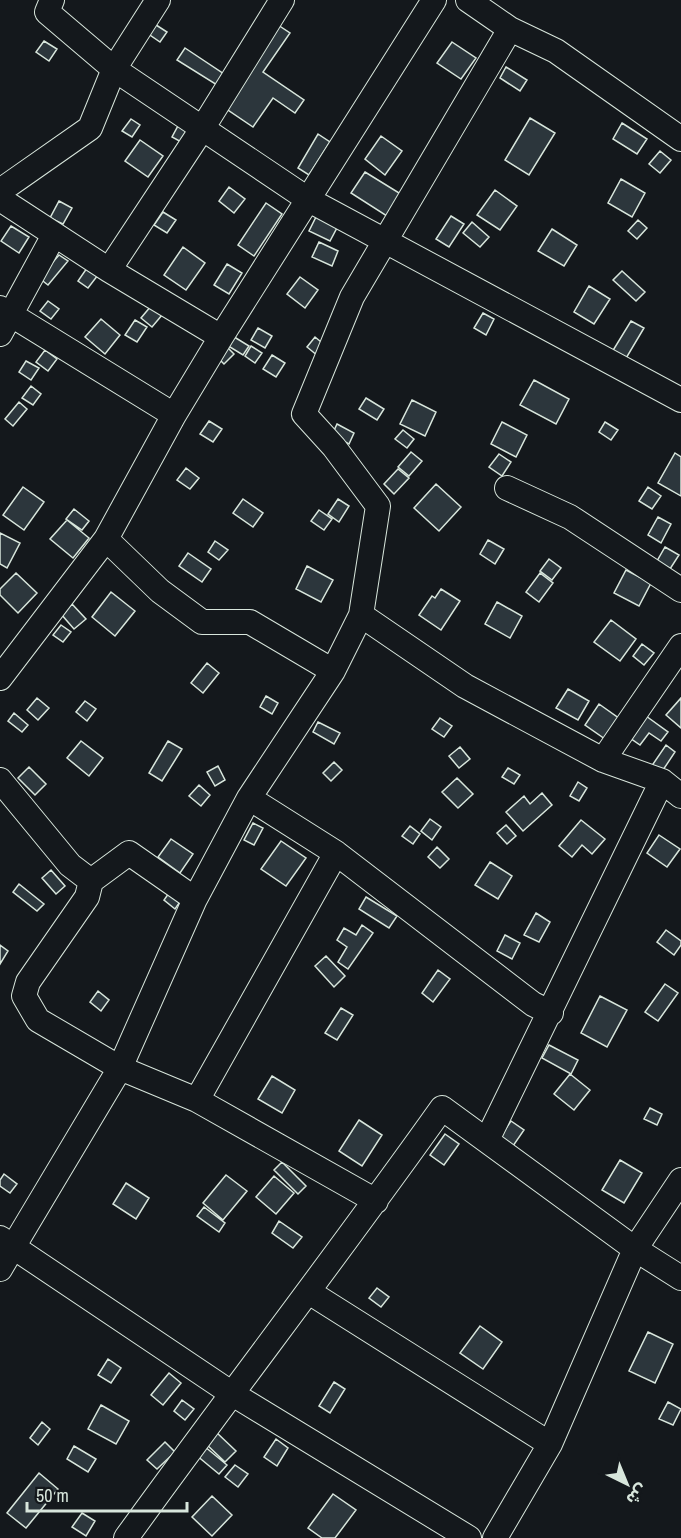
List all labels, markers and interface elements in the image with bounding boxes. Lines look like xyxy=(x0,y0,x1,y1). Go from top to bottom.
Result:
north arrow xyxy=(597,1454,657,1514)
scale bar xyxy=(27,1475,188,1513)
text: ش xyxy=(622,1479,653,1511)
text: 50 m xyxy=(36,1483,69,1508)

